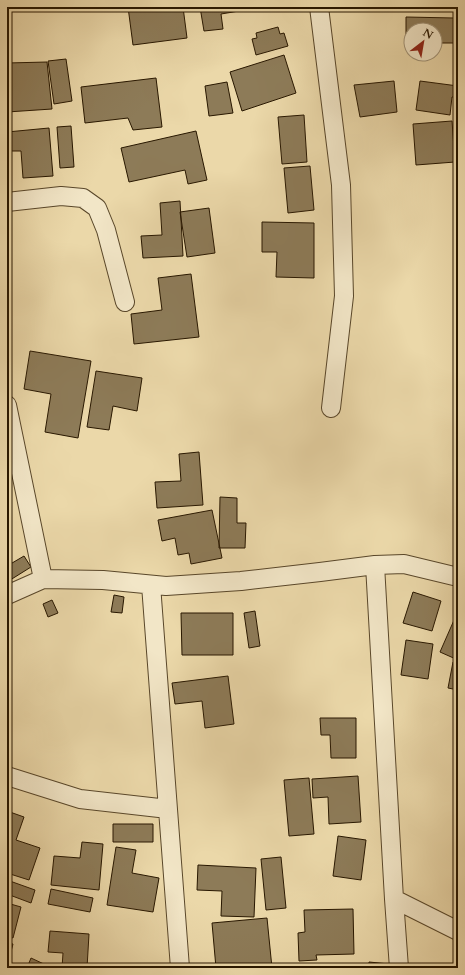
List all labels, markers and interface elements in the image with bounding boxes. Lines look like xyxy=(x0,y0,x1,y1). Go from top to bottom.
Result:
north arrow xyxy=(403,22,443,62)
text: N xyxy=(420,25,436,43)

